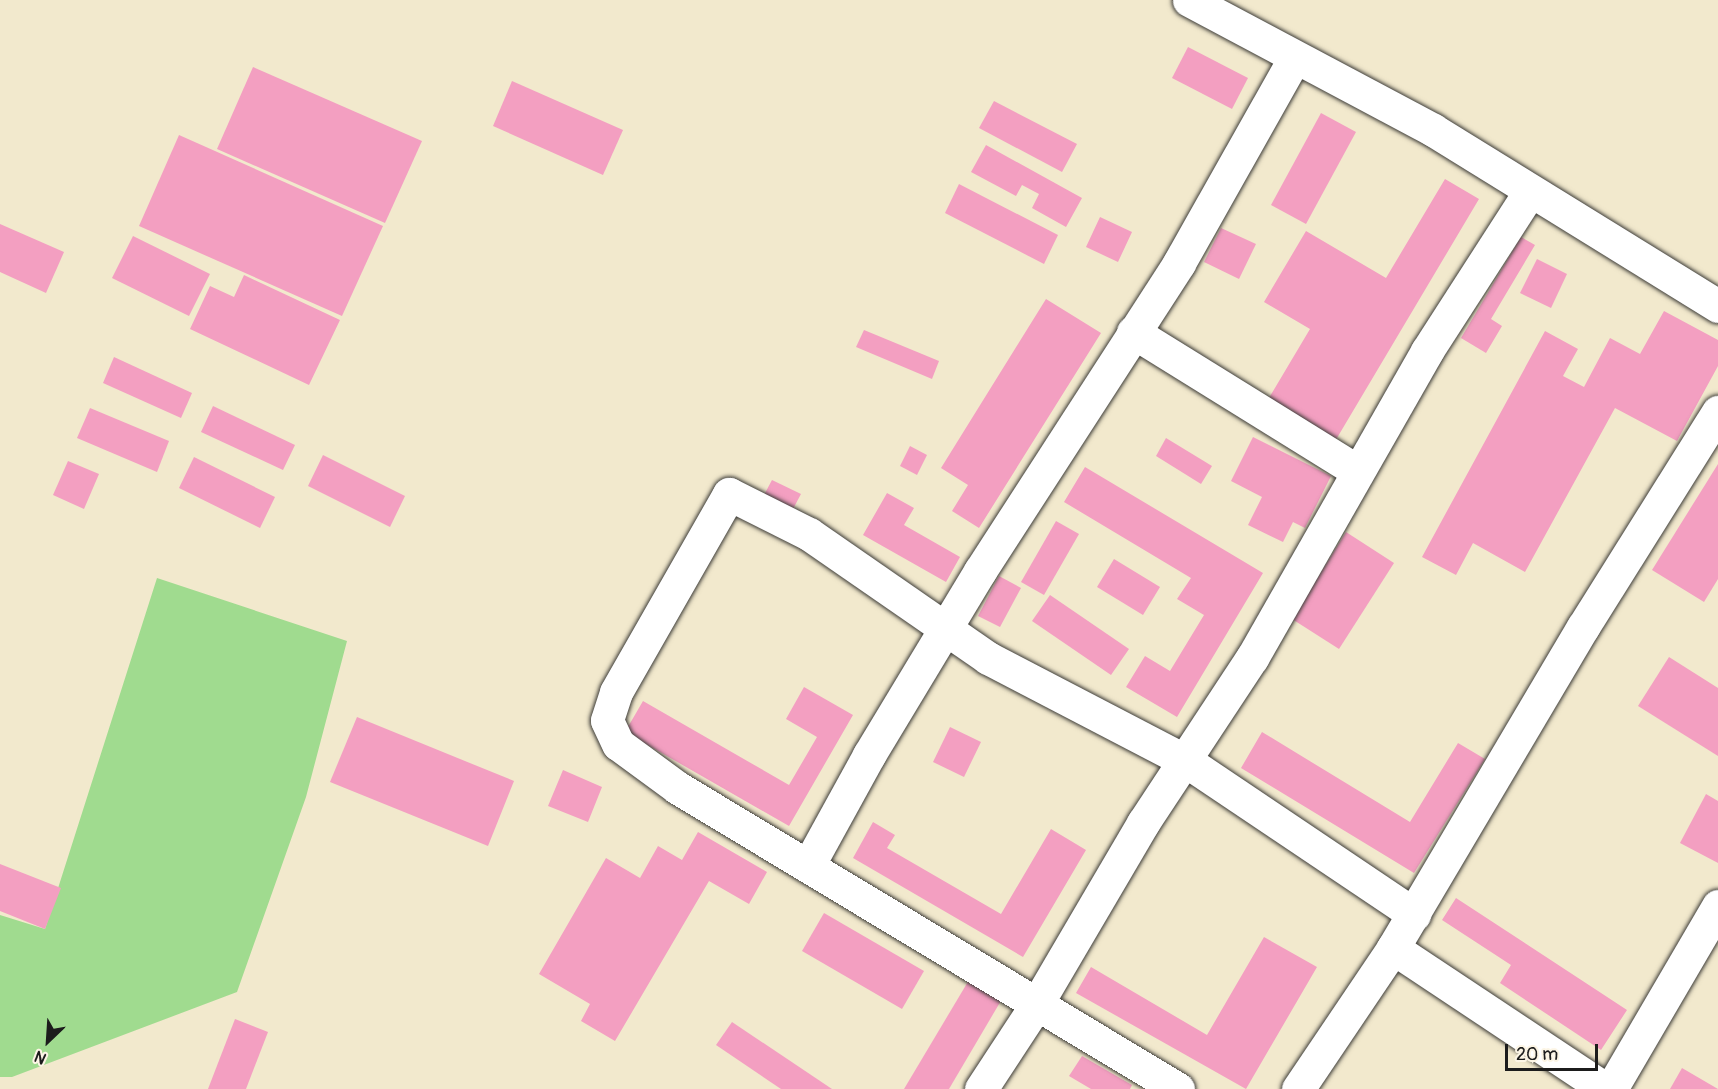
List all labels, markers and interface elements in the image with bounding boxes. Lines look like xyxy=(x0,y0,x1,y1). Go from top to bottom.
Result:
north arrow xyxy=(18,1011,78,1071)
scale bar xyxy=(1508,1032,1601,1070)
text: 20 m xyxy=(1516,1043,1558,1066)
text: N xyxy=(31,1046,50,1069)

